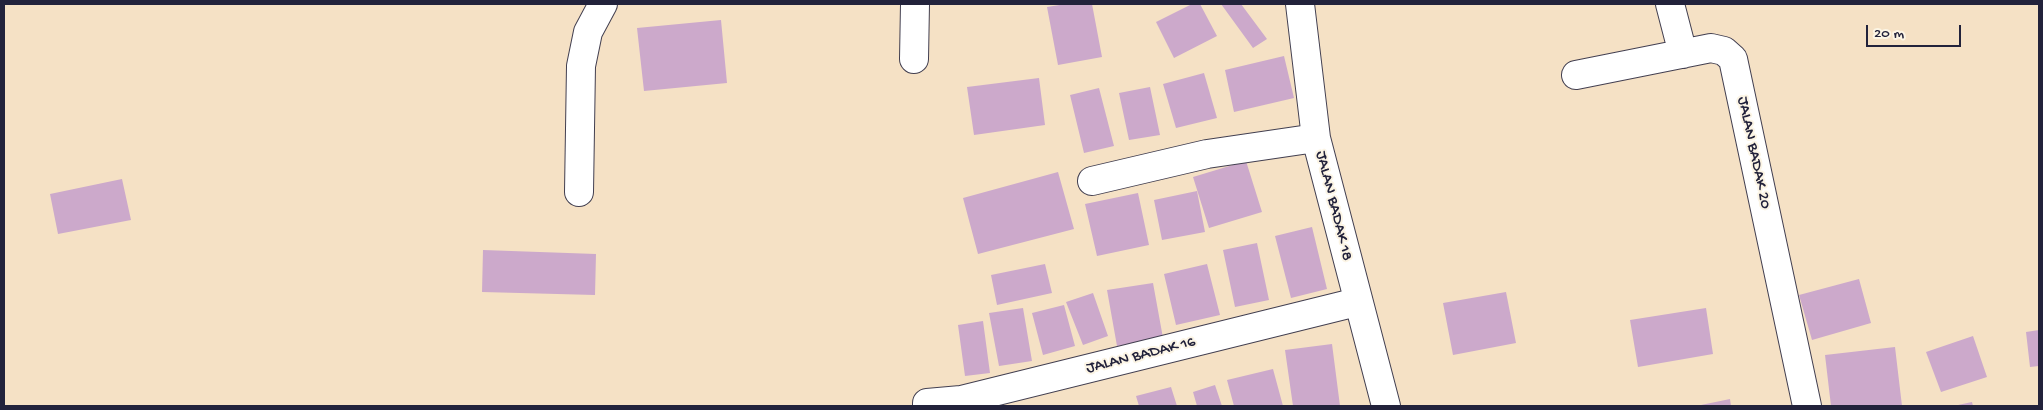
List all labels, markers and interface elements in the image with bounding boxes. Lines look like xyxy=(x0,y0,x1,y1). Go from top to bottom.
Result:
scale bar xyxy=(1868,15,1963,47)
text: 20 m xyxy=(1874,25,1904,43)
street label: JALAN BADAK 20 xyxy=(1732,95,1774,211)
street label: JALAN BADAK 18 xyxy=(1310,149,1356,263)
street label: JALAN BADAK 16 xyxy=(1084,333,1198,379)

